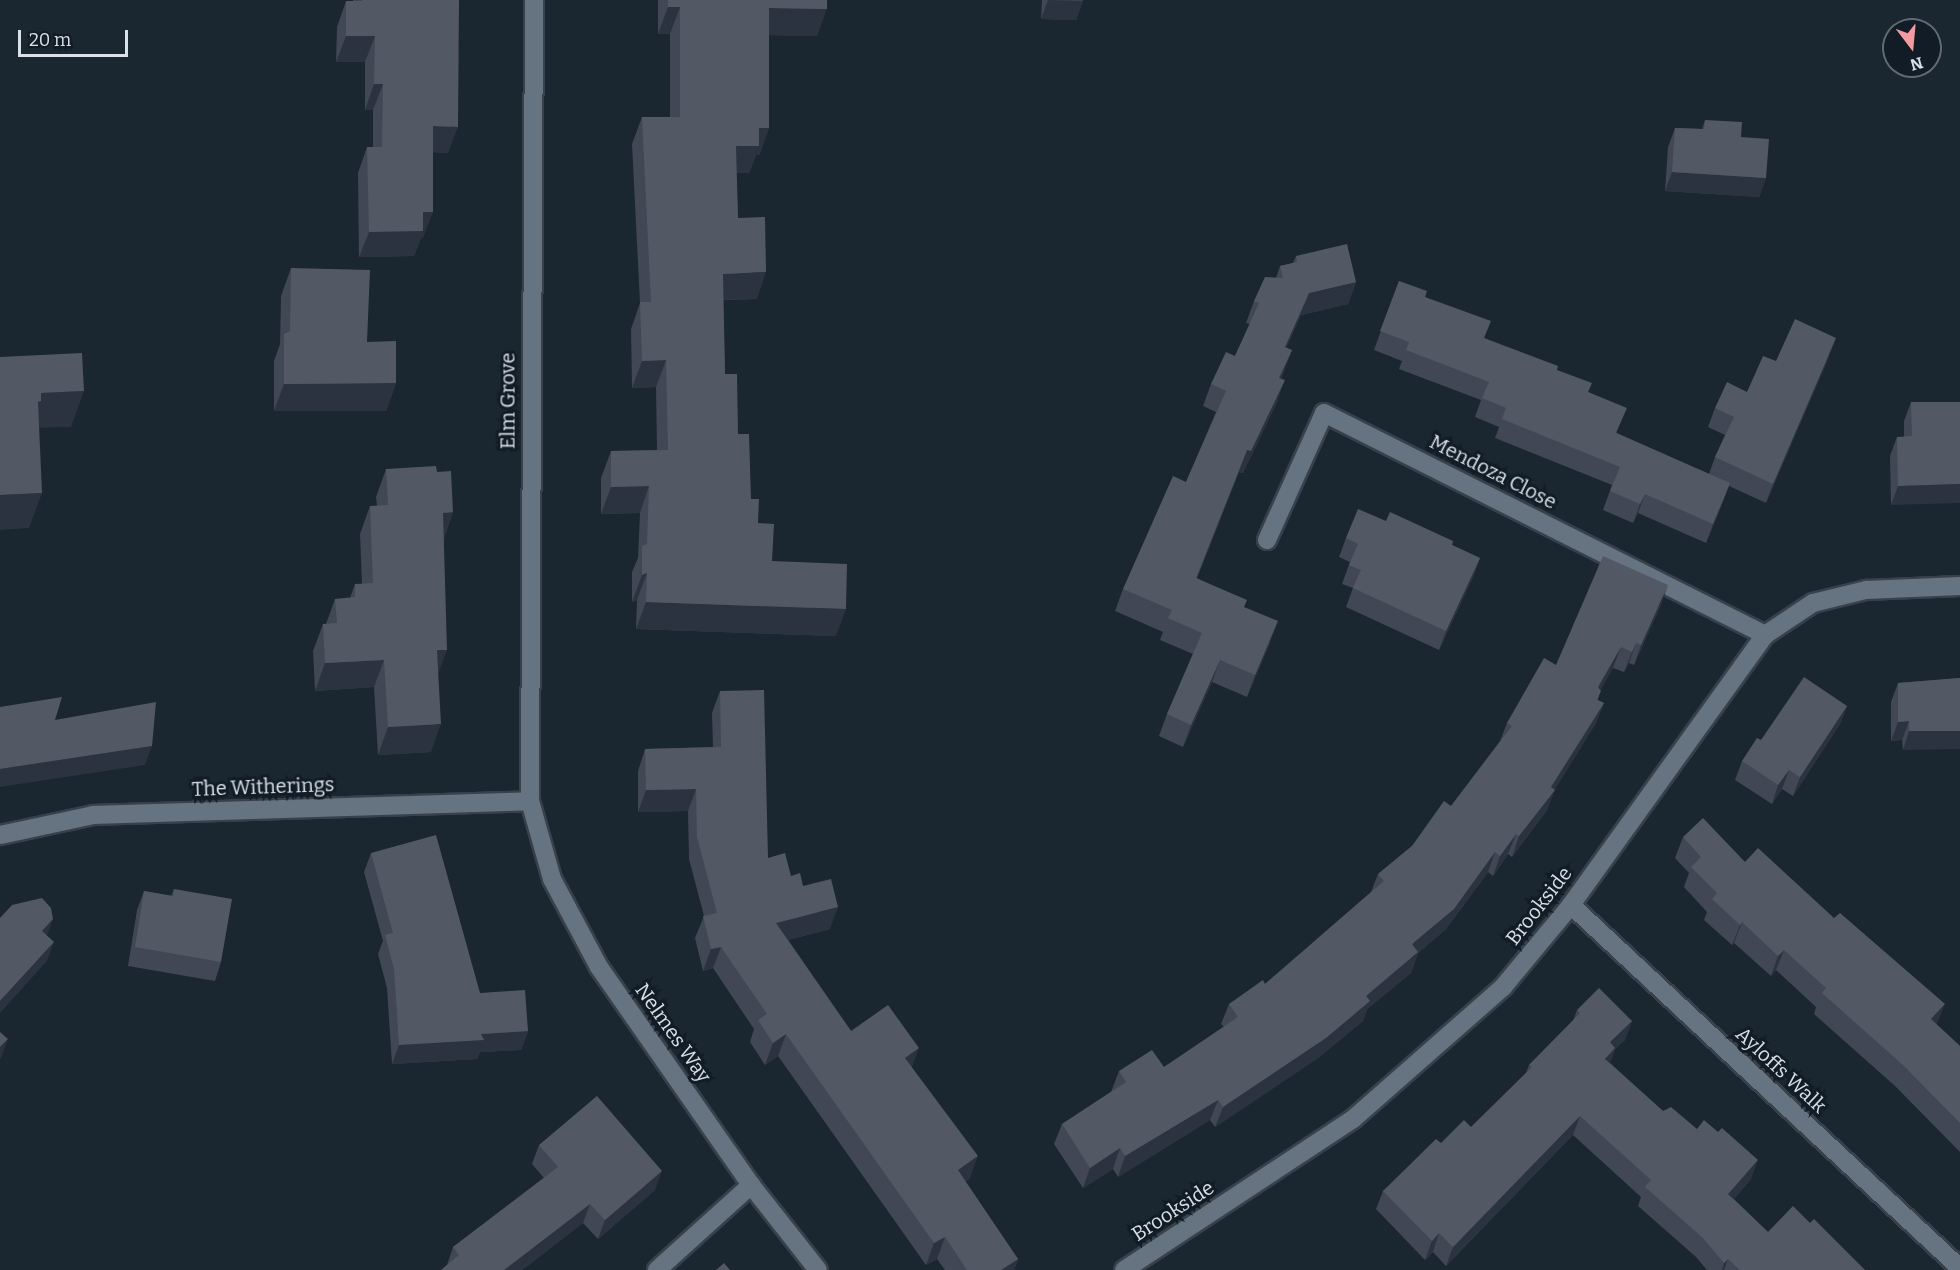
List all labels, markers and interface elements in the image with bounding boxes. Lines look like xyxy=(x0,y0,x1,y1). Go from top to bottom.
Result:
scale bar xyxy=(21,18,130,56)
north arrow xyxy=(1882,18,1942,78)
text: 20 m xyxy=(29,29,71,51)
text: N xyxy=(1908,53,1925,75)
street label: Elm Grove xyxy=(496,353,520,449)
street label: Mendoza Close xyxy=(1426,430,1560,514)
street label: The Witherings xyxy=(191,773,335,801)
street label: Brookside xyxy=(1501,862,1577,950)
street label: Nelmes Way xyxy=(630,979,716,1087)
street label: Ayloffs Walk xyxy=(1731,1022,1831,1118)
street label: Brookside xyxy=(1127,1176,1219,1246)

